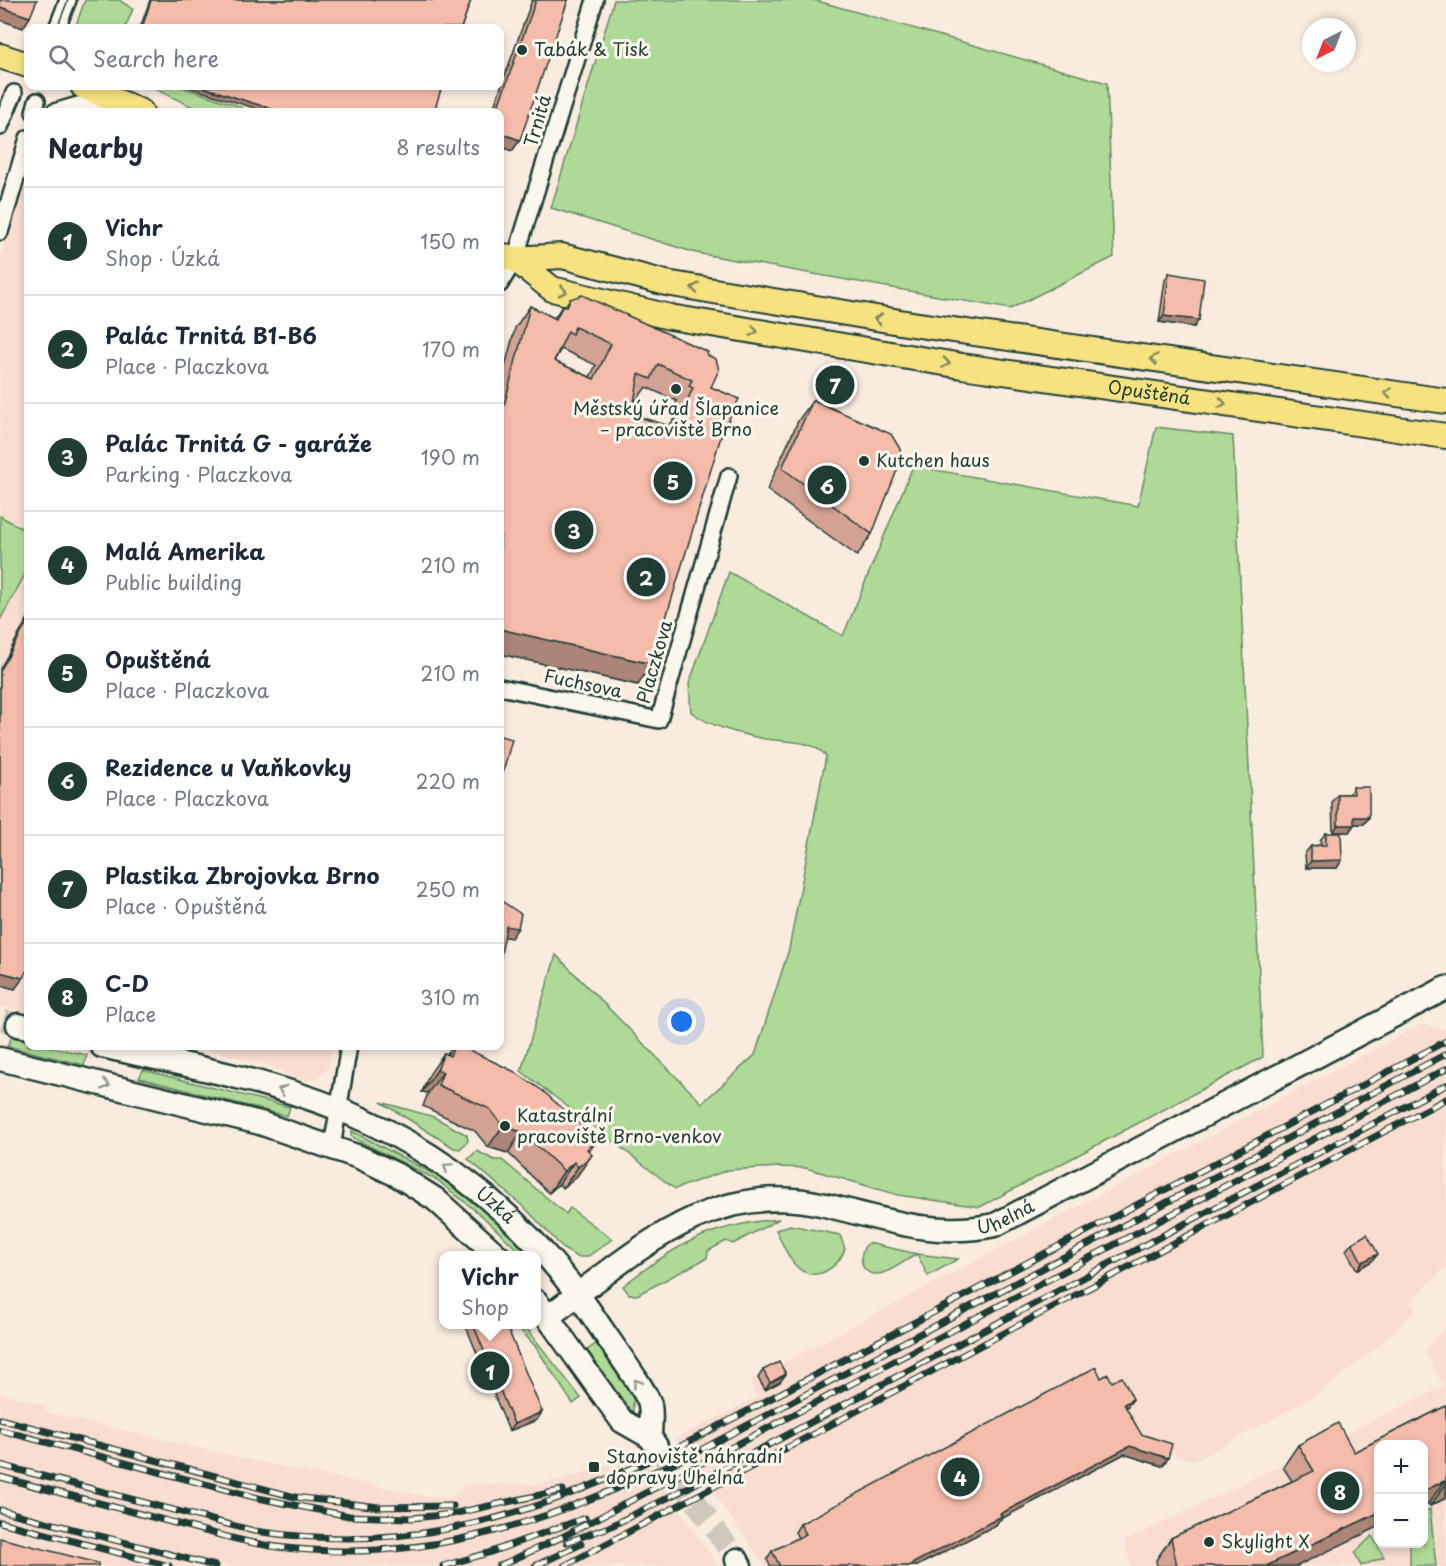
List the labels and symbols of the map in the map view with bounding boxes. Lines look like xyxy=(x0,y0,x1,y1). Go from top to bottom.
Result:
north arrow xyxy=(1302,18,1356,72)
place label: Tabák & Tisk xyxy=(534,35,649,62)
marker: Tabák & Tisk xyxy=(515,43,529,57)
street label: Trnitá xyxy=(516,91,557,150)
one-way arrow xyxy=(690,282,700,295)
one-way arrow xyxy=(558,284,568,297)
one-way arrow xyxy=(873,313,882,325)
one-way arrow xyxy=(749,324,759,337)
one-way arrow xyxy=(1149,354,1158,366)
one-way arrow xyxy=(942,357,951,369)
pin: 7 xyxy=(816,362,854,408)
street label: Opuštěná xyxy=(1106,372,1193,411)
marker: Městský úřad Šlapanice – pracoviště Brno xyxy=(669,382,683,396)
one-way arrow xyxy=(1383,387,1393,399)
place label: Městský úřad Šlapanice – pracoviště Brno xyxy=(573,394,779,442)
one-way arrow xyxy=(1218,397,1227,409)
place label: Kutchen haus xyxy=(876,446,990,473)
marker: Kutchen haus xyxy=(857,454,871,468)
pin: 5 xyxy=(654,458,692,504)
pin: 6 xyxy=(808,462,846,508)
pin: 3 xyxy=(554,508,594,552)
pin: 2 xyxy=(626,554,666,600)
street label: Placzkova xyxy=(629,617,678,706)
street label: Fuchsova xyxy=(542,661,625,704)
your location xyxy=(667,1007,696,1036)
one-way arrow xyxy=(101,1077,111,1090)
one-way arrow xyxy=(278,1085,288,1098)
place label: Katastrální pracoviště Brno-venkov xyxy=(517,1101,721,1149)
marker: Katastrální pracoviště Brno-venkov xyxy=(498,1119,512,1133)
one-way arrow xyxy=(443,1163,454,1174)
street label: Úzká xyxy=(471,1179,523,1229)
street label: Uhelná xyxy=(975,1191,1039,1240)
pin: 1 xyxy=(470,1348,510,1394)
one-way arrow xyxy=(633,1378,644,1389)
place label: Stanoviště náhradní dopravy Uhelná xyxy=(606,1442,783,1490)
pin: 4 xyxy=(940,1454,980,1500)
marker: Stanoviště náhradní dopravy Uhelná xyxy=(587,1460,601,1474)
pin: 8 xyxy=(1320,1468,1360,1514)
place label: Skylight X xyxy=(1221,1527,1310,1554)
marker: Skylight X xyxy=(1202,1535,1216,1549)

